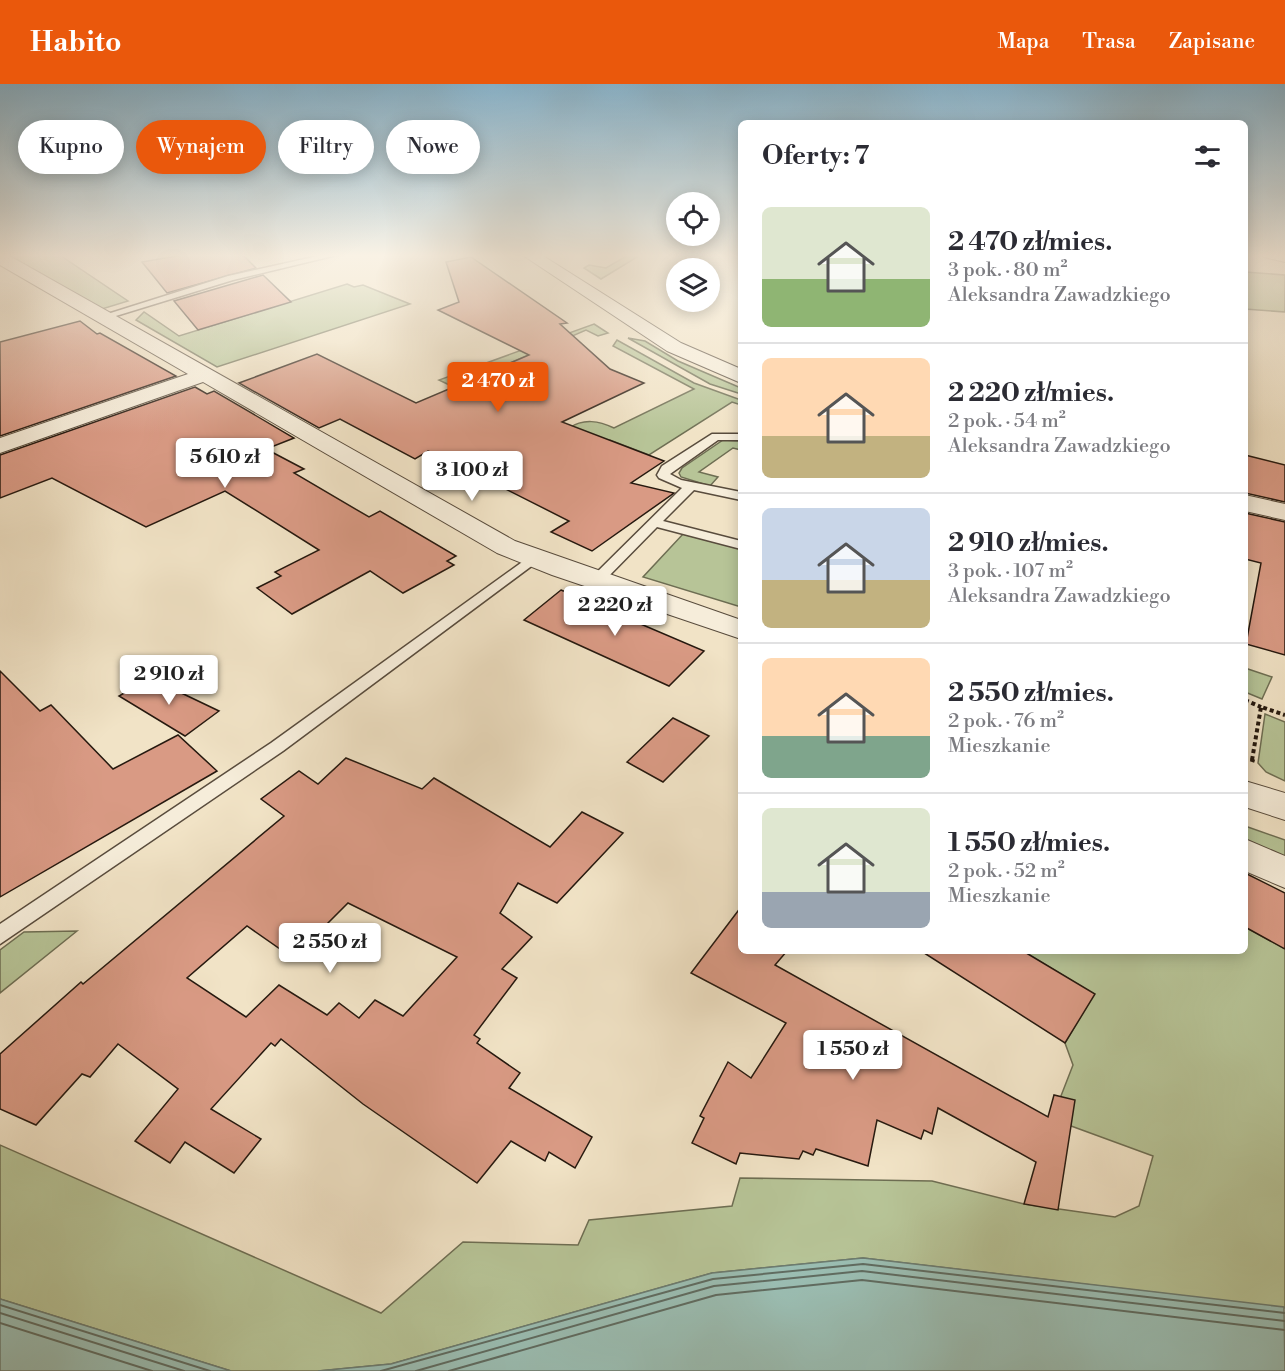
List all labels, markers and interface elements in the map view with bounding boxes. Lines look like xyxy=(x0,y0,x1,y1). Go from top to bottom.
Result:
text: Habito xyxy=(30,25,121,60)
text: Mapa xyxy=(997,29,1049,55)
text: Trasa xyxy=(1082,29,1136,55)
text: Zapisane xyxy=(1169,29,1255,55)
chip: Kupno xyxy=(18,120,124,174)
chip: Wynajem xyxy=(136,120,266,174)
chip: Filtry xyxy=(278,120,374,174)
chip: Nowe xyxy=(386,120,480,174)
text: Oferty: 7 xyxy=(762,140,869,172)
icon: filters xyxy=(1191,140,1224,173)
map controls xyxy=(666,192,720,312)
button: locate xyxy=(666,192,720,246)
text: 2 470 zł/mies. xyxy=(948,226,1112,258)
icon: home xyxy=(810,231,882,303)
button: layers xyxy=(666,258,720,312)
text: 3 pok. · 80 m² xyxy=(948,258,1068,283)
text: Aleksandra Zawadzkiego xyxy=(948,283,1171,308)
pin: 2 470 zł xyxy=(436,362,560,413)
text: 2 470 zł xyxy=(461,369,535,394)
text: 2 220 zł/mies. xyxy=(948,377,1114,409)
icon: home xyxy=(810,382,882,454)
text: 2 pok. · 54 m² xyxy=(948,409,1066,434)
text: Aleksandra Zawadzkiego xyxy=(948,434,1171,459)
pin: 5 610 zł xyxy=(163,438,287,489)
text: 5 610 zł xyxy=(190,445,260,470)
pin: 3 100 zł xyxy=(410,451,534,502)
text: 3 100 zł xyxy=(436,458,508,483)
text: 2 910 zł/mies. xyxy=(948,527,1109,559)
icon: home xyxy=(810,532,882,604)
text: 3 pok. · 107 m² xyxy=(948,559,1073,584)
text: Aleksandra Zawadzkiego xyxy=(948,584,1171,609)
pin: 2 220 zł xyxy=(553,586,677,637)
text: 2 220 zł xyxy=(578,593,652,618)
pin: 2 910 zł xyxy=(107,655,231,706)
text: 2 910 zł xyxy=(134,662,204,687)
text: 2 550 zł/mies. xyxy=(948,677,1114,709)
icon: home xyxy=(810,682,882,754)
text: 2 pok. · 76 m² xyxy=(948,709,1064,734)
text: Mieszkanie xyxy=(948,734,1051,759)
text: 1 550 zł/mies. xyxy=(948,827,1110,859)
icon: home xyxy=(810,832,882,904)
text: 2 pok. · 52 m² xyxy=(948,859,1065,884)
text: Mieszkanie xyxy=(948,884,1051,909)
pin: 2 550 zł xyxy=(268,923,392,974)
text: 2 550 zł xyxy=(293,930,367,955)
pin: 1 550 zł xyxy=(791,1030,915,1081)
text: 1 550 zł xyxy=(817,1037,889,1062)

